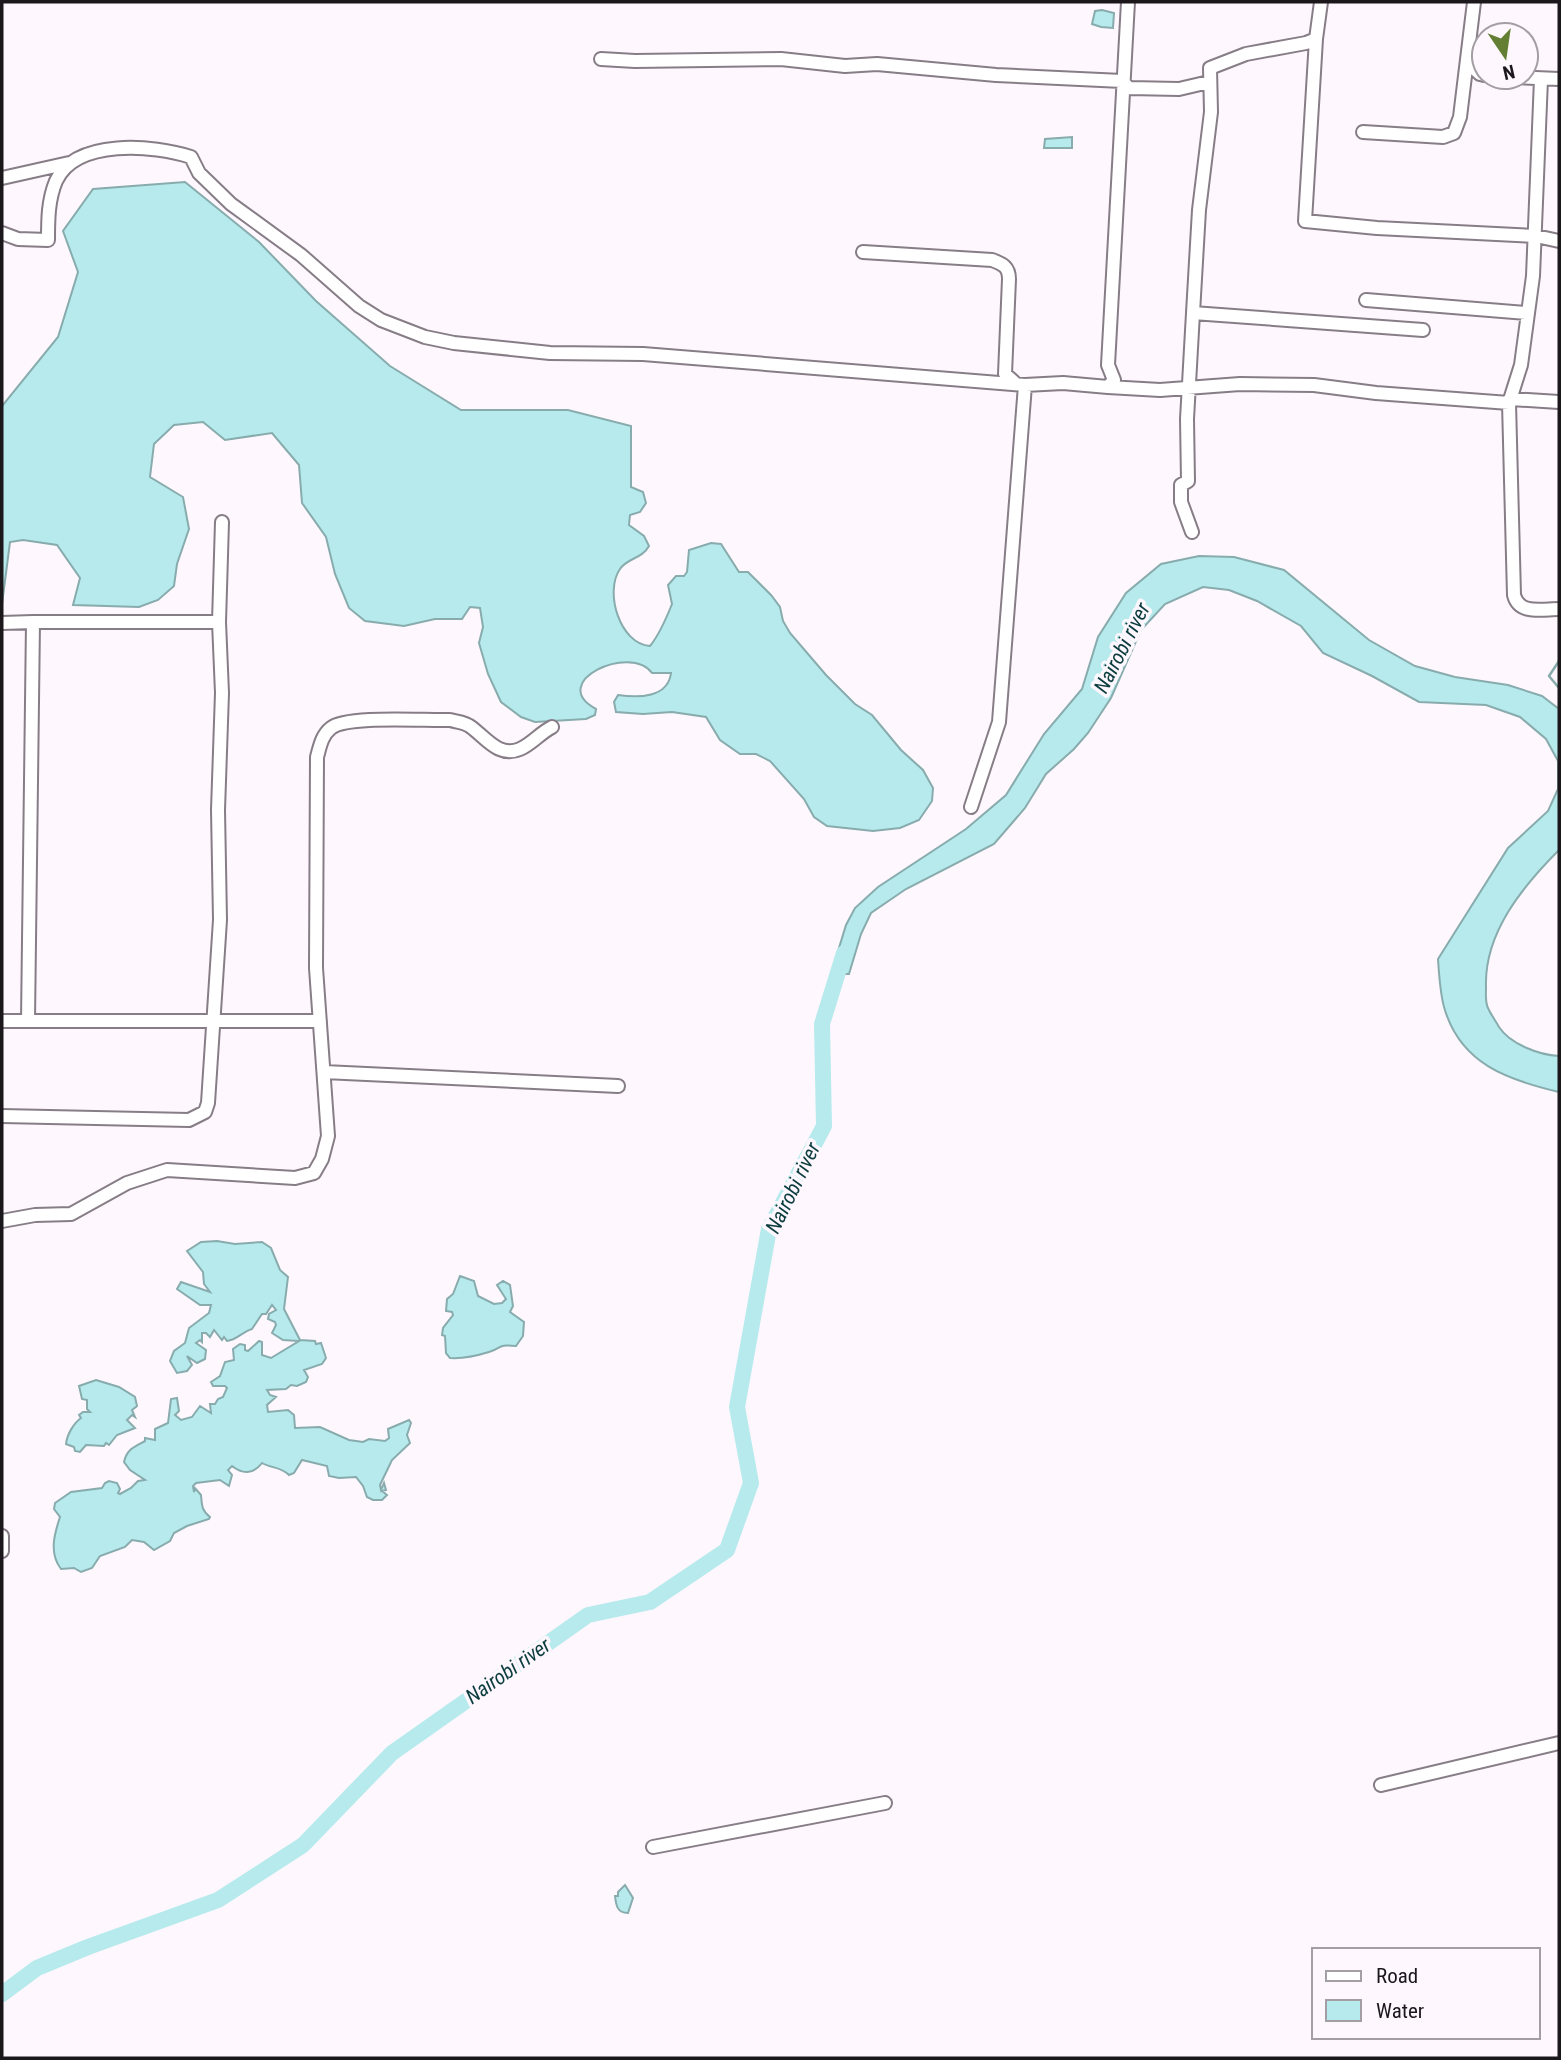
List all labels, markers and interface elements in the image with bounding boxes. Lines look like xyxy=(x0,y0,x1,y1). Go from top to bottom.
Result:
north arrow xyxy=(1470,21,1540,91)
text: N xyxy=(1500,60,1517,85)
water label: Nairobi river xyxy=(1089,598,1155,697)
water label: Nairobi river xyxy=(761,1138,826,1237)
water label: Nairobi river xyxy=(461,1633,556,1709)
legend xyxy=(1312,1948,1540,2039)
text: Road xyxy=(1376,1964,1418,1988)
text: Water xyxy=(1376,1999,1424,2023)

